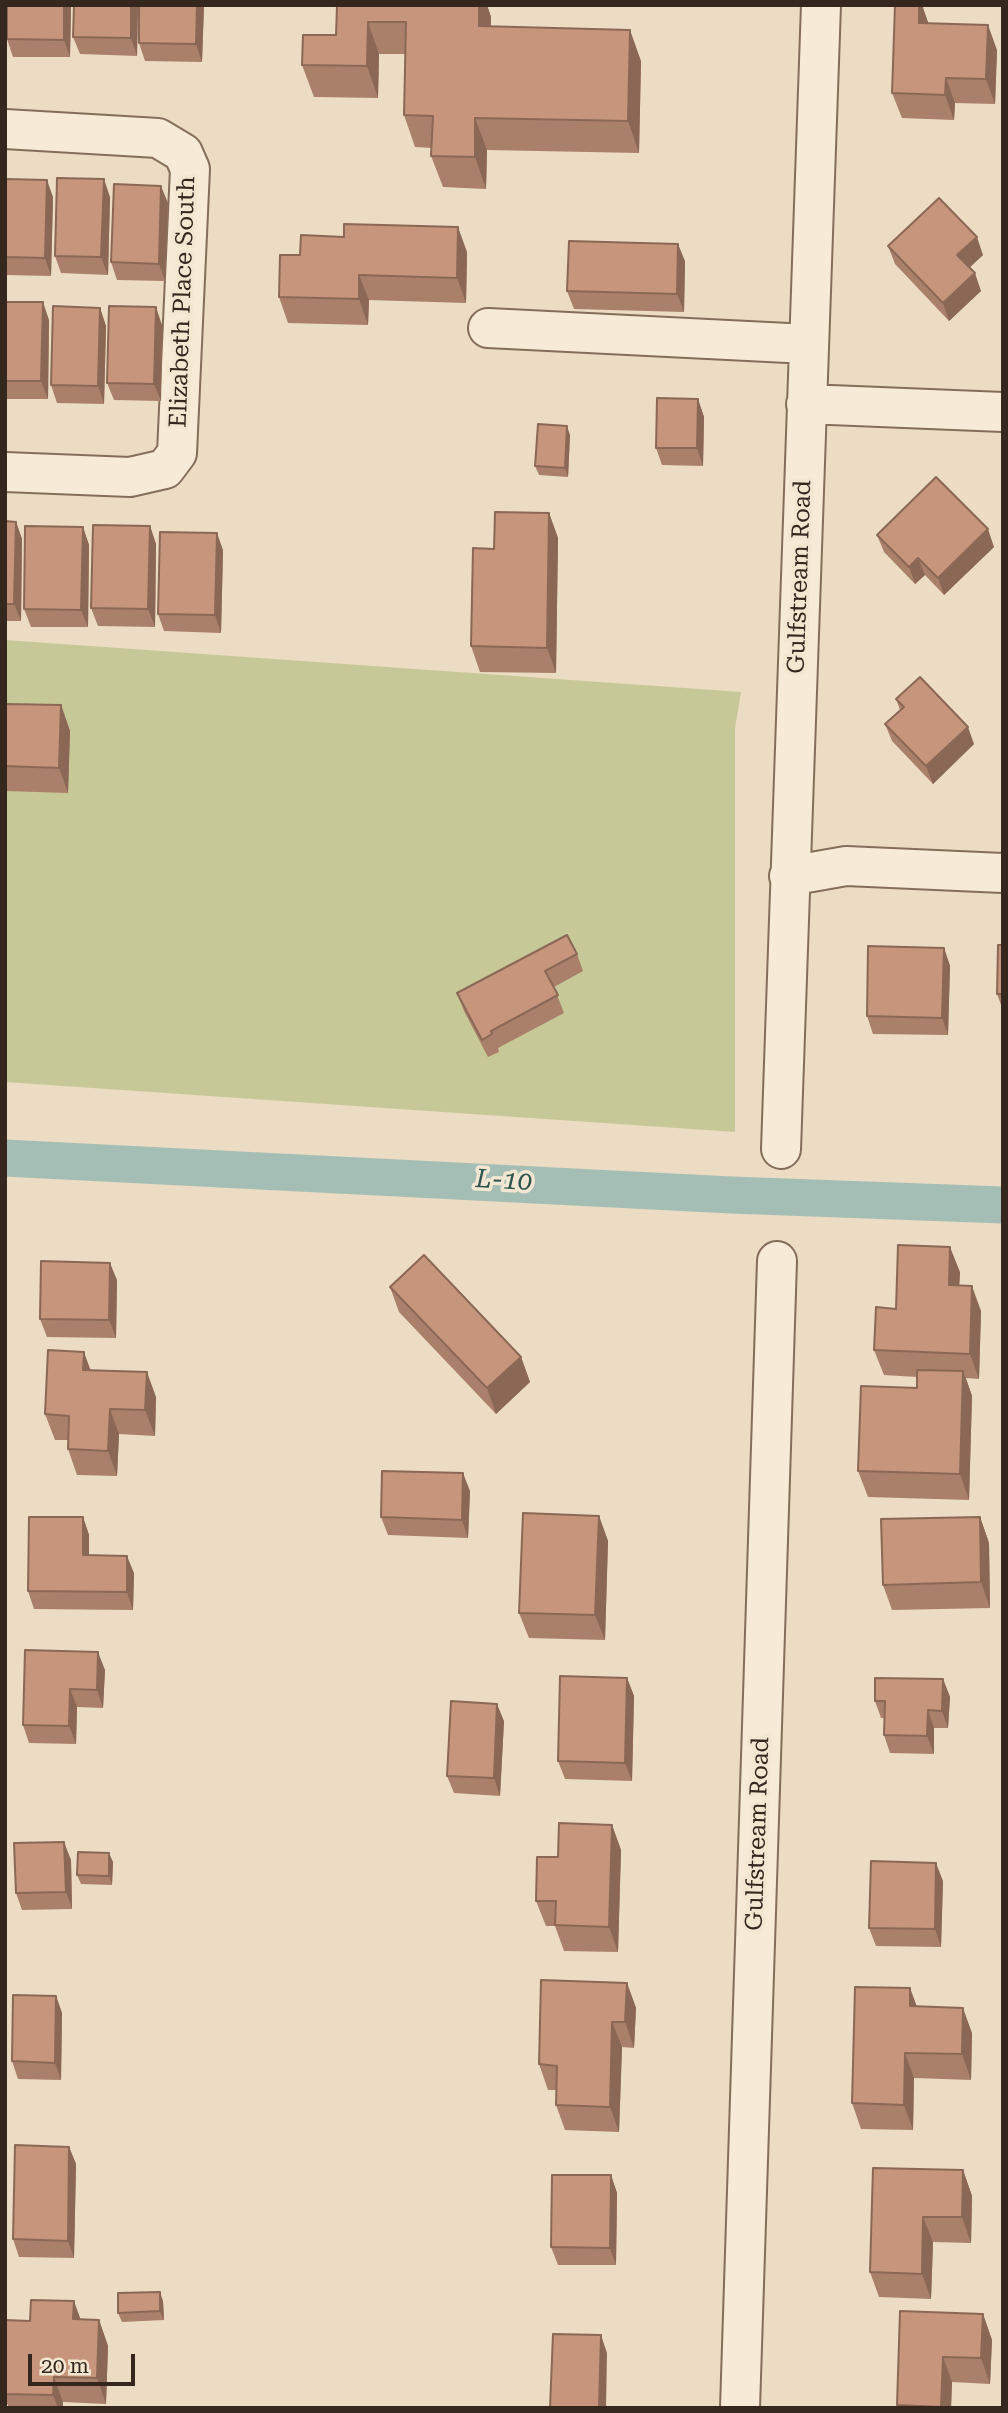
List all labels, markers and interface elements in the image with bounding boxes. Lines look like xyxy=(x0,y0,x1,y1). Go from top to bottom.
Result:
street label: Elizabeth Place South xyxy=(164,176,202,428)
street label: Gulfstream Road xyxy=(782,480,818,674)
water label: L-10 xyxy=(475,1164,533,1198)
street label: Gulfstream Road xyxy=(740,1737,776,1931)
scale bar xyxy=(32,2340,138,2384)
text: 20 m xyxy=(41,2354,89,2378)

